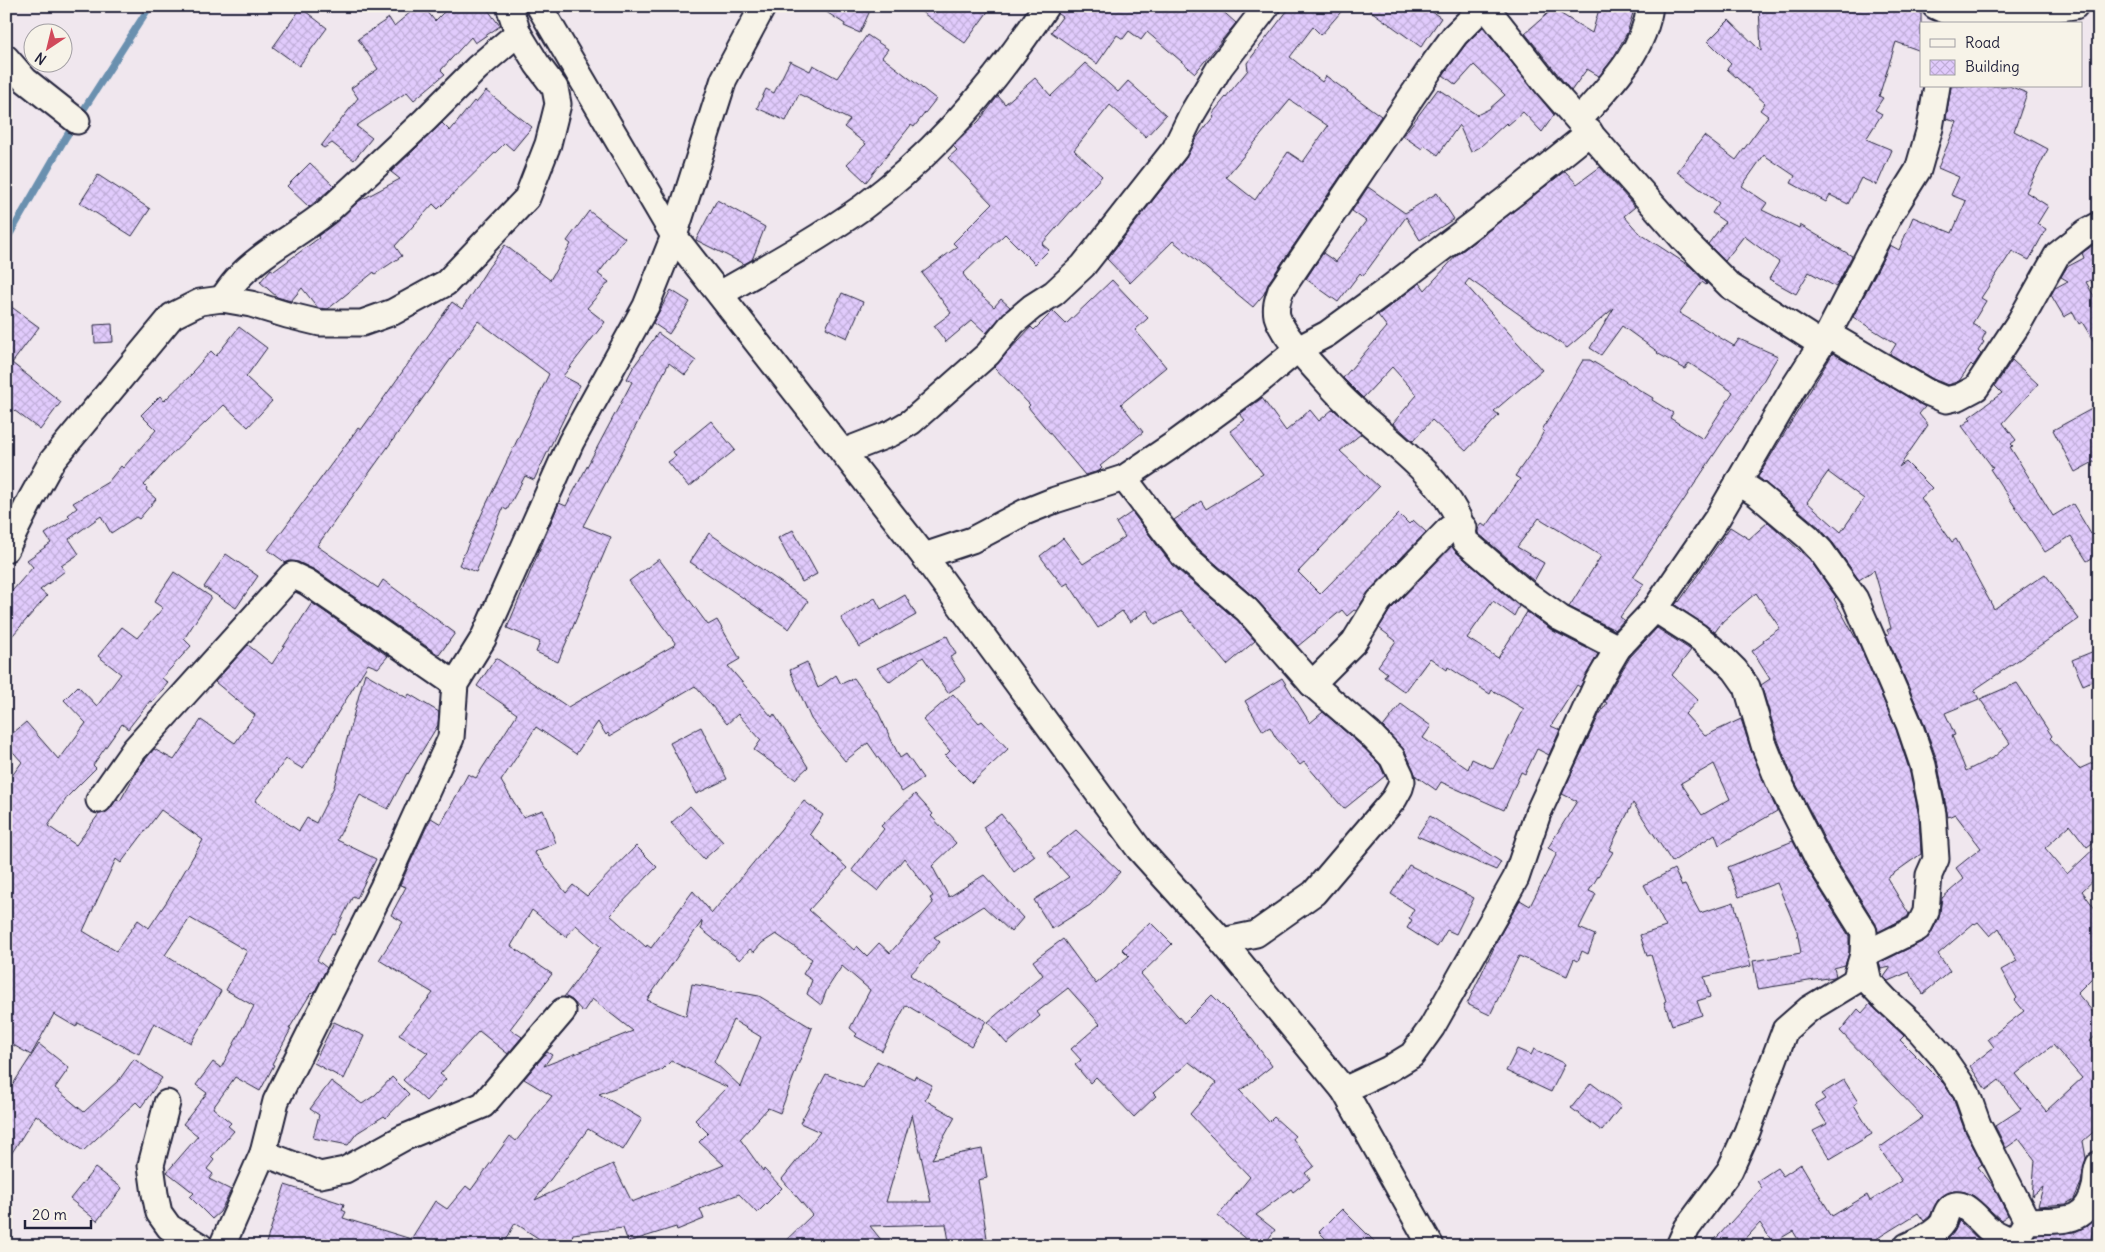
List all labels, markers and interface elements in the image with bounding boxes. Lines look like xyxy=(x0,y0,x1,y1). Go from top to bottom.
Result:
north arrow xyxy=(22,22,72,72)
legend xyxy=(1920,22,2082,88)
text: Road xyxy=(1965,33,2000,52)
text: N xyxy=(31,48,50,69)
text: Building xyxy=(1965,57,2020,76)
scale bar xyxy=(25,1197,91,1229)
text: 20 m xyxy=(32,1205,67,1224)

